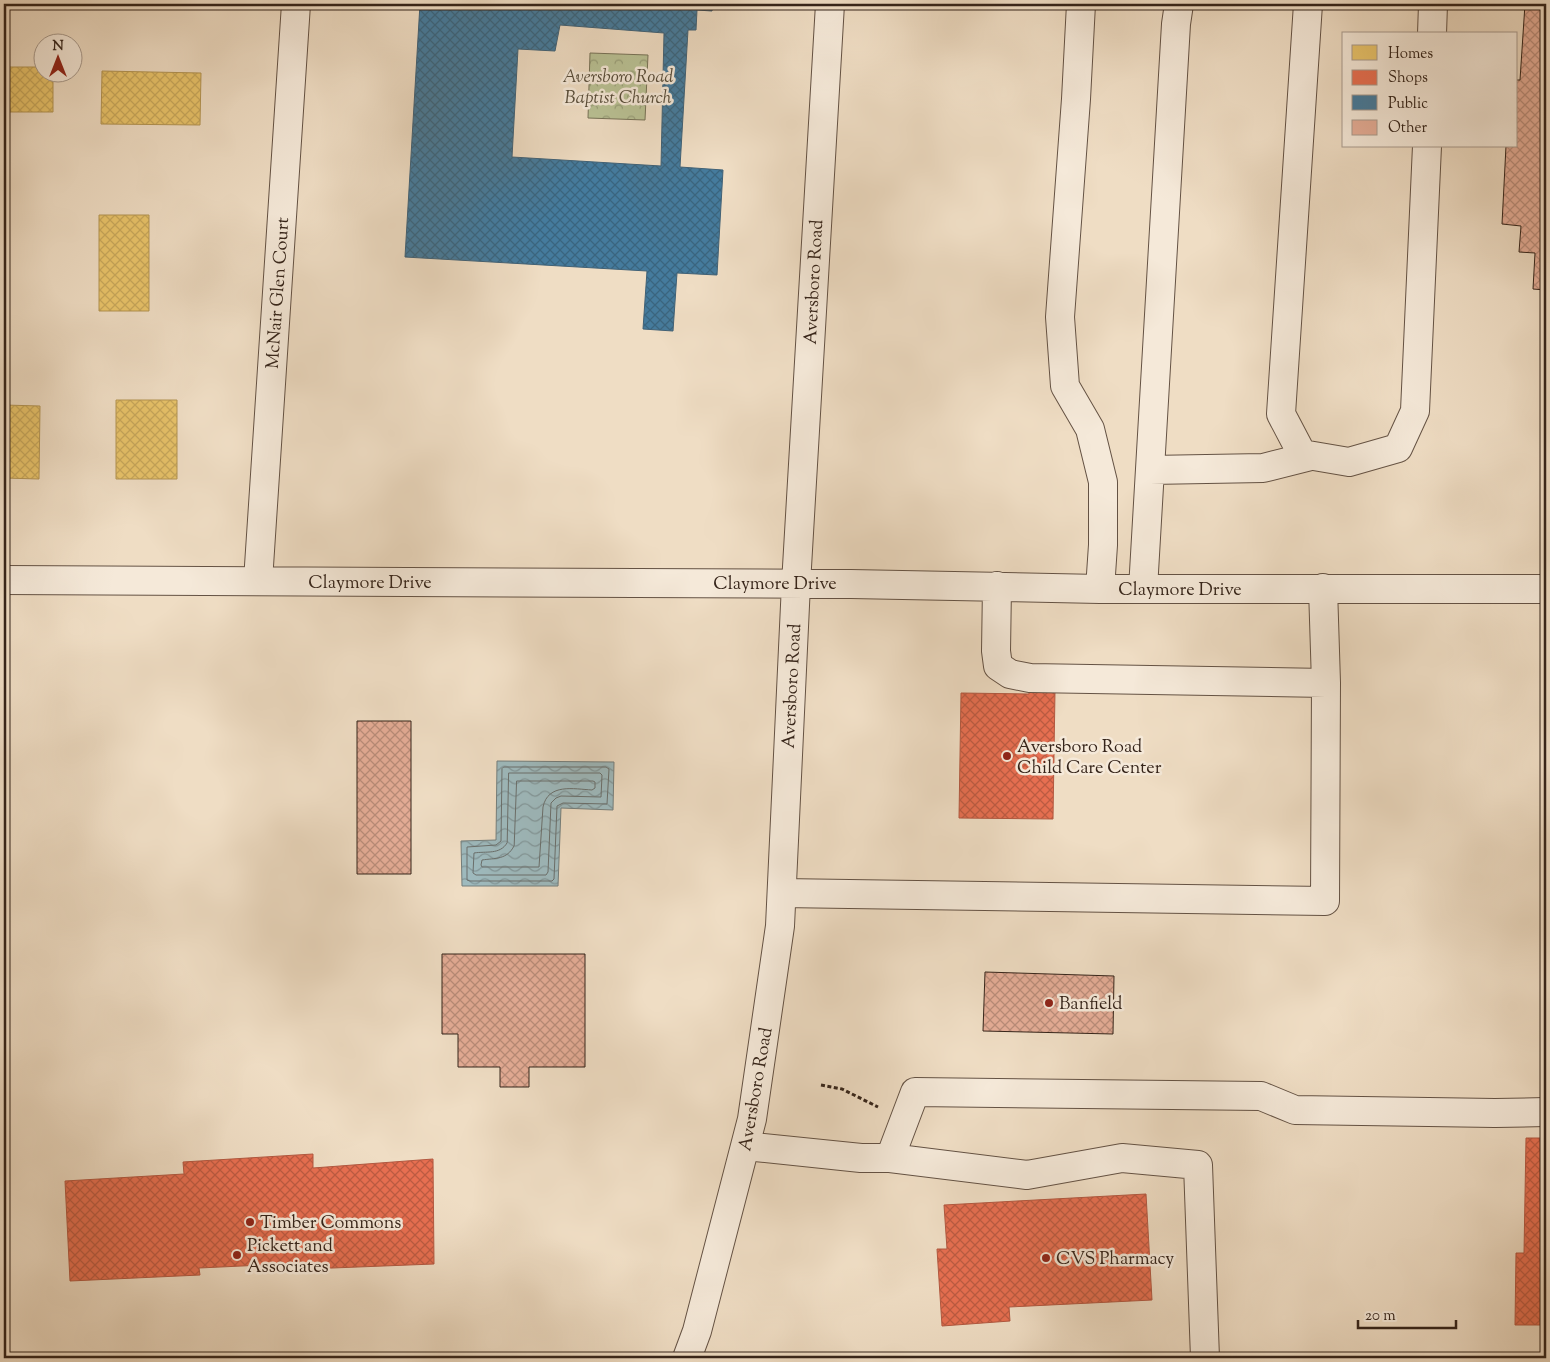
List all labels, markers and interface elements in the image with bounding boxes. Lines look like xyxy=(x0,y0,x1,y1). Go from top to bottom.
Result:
north arrow xyxy=(32,32,82,82)
legend xyxy=(1342,32,1518,148)
text: N xyxy=(52,37,64,57)
text: Homes xyxy=(1388,44,1433,65)
park label: Aversboro Road Baptist Church xyxy=(562,65,674,112)
text: Shops xyxy=(1388,68,1428,89)
text: Public xyxy=(1388,94,1428,115)
text: Other xyxy=(1388,118,1428,139)
street label: McNair Glen Court xyxy=(261,216,297,370)
street label: Aversboro Road xyxy=(799,219,831,345)
street label: Claymore Drive xyxy=(308,571,432,597)
street label: Claymore Drive xyxy=(713,572,837,598)
street label: Claymore Drive xyxy=(1118,578,1242,604)
street label: Aversboro Road xyxy=(777,623,809,749)
place label: Aversboro Road Child Care Center xyxy=(1017,735,1162,782)
marker: Aversboro Road Child Care Center xyxy=(1001,750,1013,762)
place label: Banfield xyxy=(1059,992,1122,1018)
marker: Banfield xyxy=(1043,997,1055,1009)
street label: Aversboro Road xyxy=(733,1025,781,1153)
place label: Timber Commons xyxy=(260,1211,401,1237)
marker: Timber Commons xyxy=(244,1216,256,1228)
place label: Pickett and Associates xyxy=(247,1234,333,1281)
place label: CVS Pharmacy xyxy=(1056,1247,1174,1273)
marker: Pickett and Associates xyxy=(231,1249,243,1261)
marker: CVS Pharmacy xyxy=(1040,1252,1052,1264)
scale bar xyxy=(1358,1297,1455,1329)
text: 20 m xyxy=(1365,1306,1396,1327)

